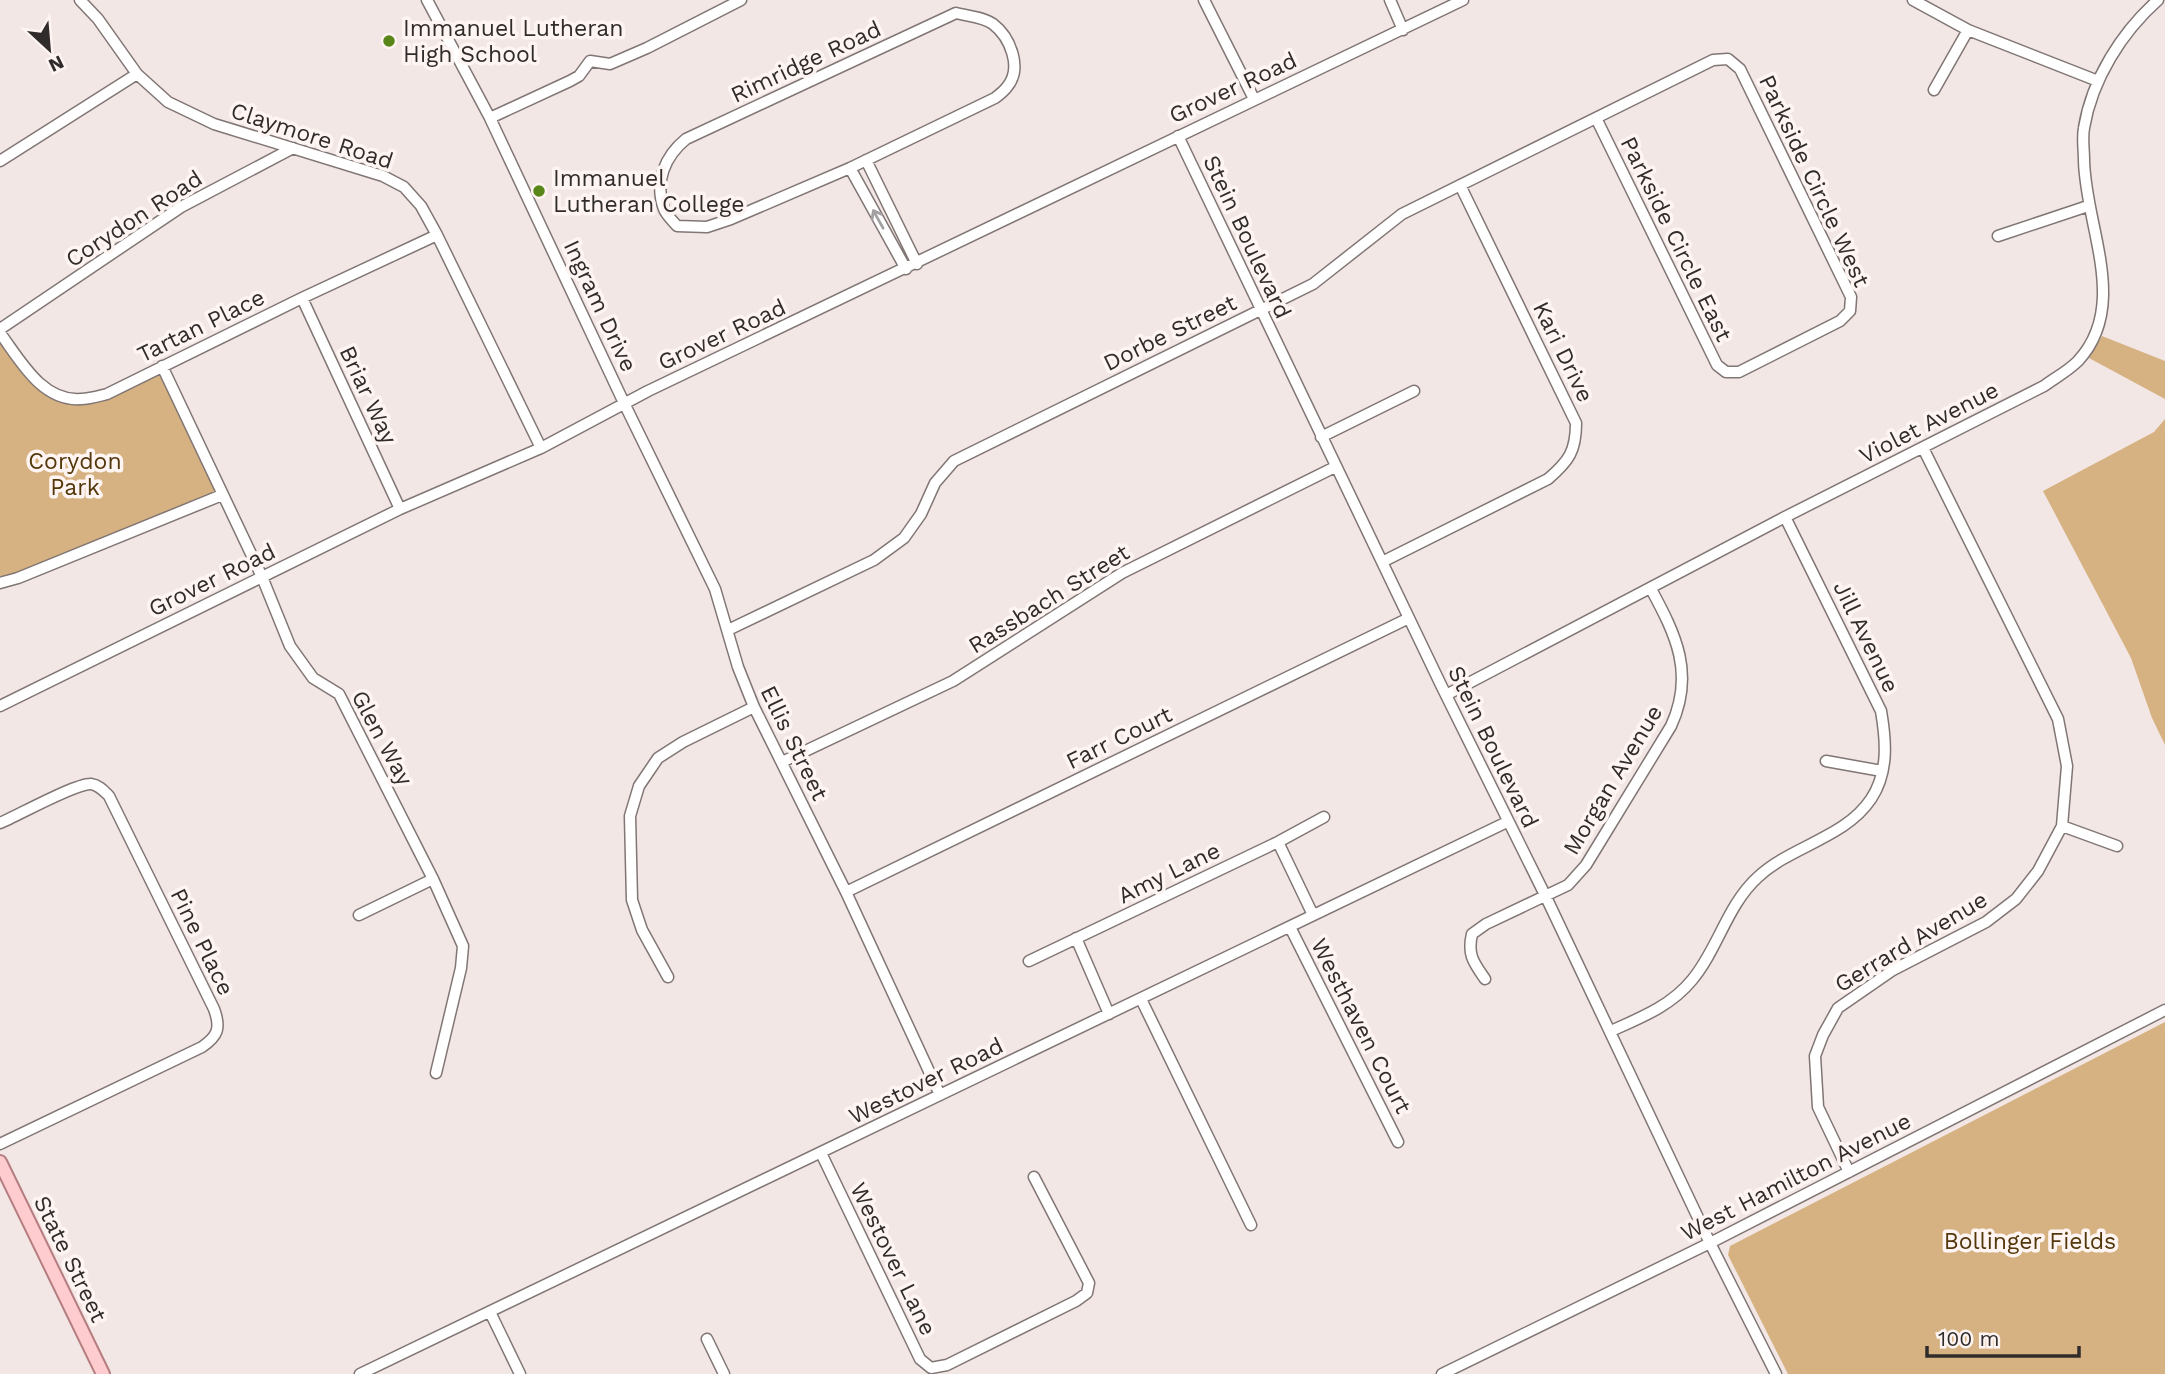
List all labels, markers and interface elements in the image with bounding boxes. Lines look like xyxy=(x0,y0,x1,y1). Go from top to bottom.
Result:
north arrow xyxy=(14,14,84,84)
place label: Immanuel Lutheran High School xyxy=(403,15,623,68)
street label: Rimridge Road xyxy=(727,15,885,109)
marker: Immanuel Lutheran High School xyxy=(381,33,397,49)
street label: Grover Road xyxy=(1165,47,1301,129)
text: N xyxy=(45,50,68,77)
street label: Parkside Circle West xyxy=(1753,71,1875,292)
street label: Claymore Road xyxy=(227,97,397,175)
street label: Parkside Circle East xyxy=(1615,132,1737,346)
street label: Stein Boulevard xyxy=(1197,151,1297,323)
street label: Corydon Road xyxy=(61,165,207,273)
place label: Immanuel Lutheran College xyxy=(553,165,744,218)
marker: Immanuel Lutheran College xyxy=(531,183,547,199)
one-way arrow xyxy=(871,209,885,229)
street label: Ingram Drive xyxy=(558,236,642,376)
street label: Tartan Place xyxy=(133,284,269,368)
street label: Dorbe Street xyxy=(1099,289,1241,377)
street label: Grover Road xyxy=(654,294,790,376)
street label: Kari Drive xyxy=(1527,297,1599,407)
street label: Briar Way xyxy=(334,342,402,448)
street label: Violet Avenue xyxy=(1855,376,2003,470)
park label: Corydon Park xyxy=(28,448,122,501)
street label: Grover Road xyxy=(144,538,280,622)
street label: Rassbach Street xyxy=(964,539,1135,659)
street label: Jill Avenue xyxy=(1827,577,1905,697)
street label: Stein Boulevard xyxy=(1442,662,1544,832)
street label: Ellis Street xyxy=(755,681,833,805)
street label: Glen Way xyxy=(346,686,418,790)
street label: Morgan Avenue xyxy=(1558,700,1668,860)
street label: Farr Court xyxy=(1062,701,1176,775)
street label: Amy Lane xyxy=(1114,837,1224,909)
street label: Pine Place xyxy=(164,884,240,1000)
street label: Gerrard Avenue xyxy=(1830,886,1992,998)
street label: Westhaven Court xyxy=(1305,934,1417,1118)
street label: Westover Road xyxy=(844,1032,1008,1130)
street label: West Hamilton Avenue xyxy=(1676,1107,1916,1247)
street label: Westover Lane xyxy=(844,1178,942,1340)
street label: State Street xyxy=(28,1192,112,1327)
park label: Bollinger Fields xyxy=(1944,1228,2116,1255)
scale bar xyxy=(1927,1314,2079,1358)
text: 100 m xyxy=(1938,1326,2000,1351)

